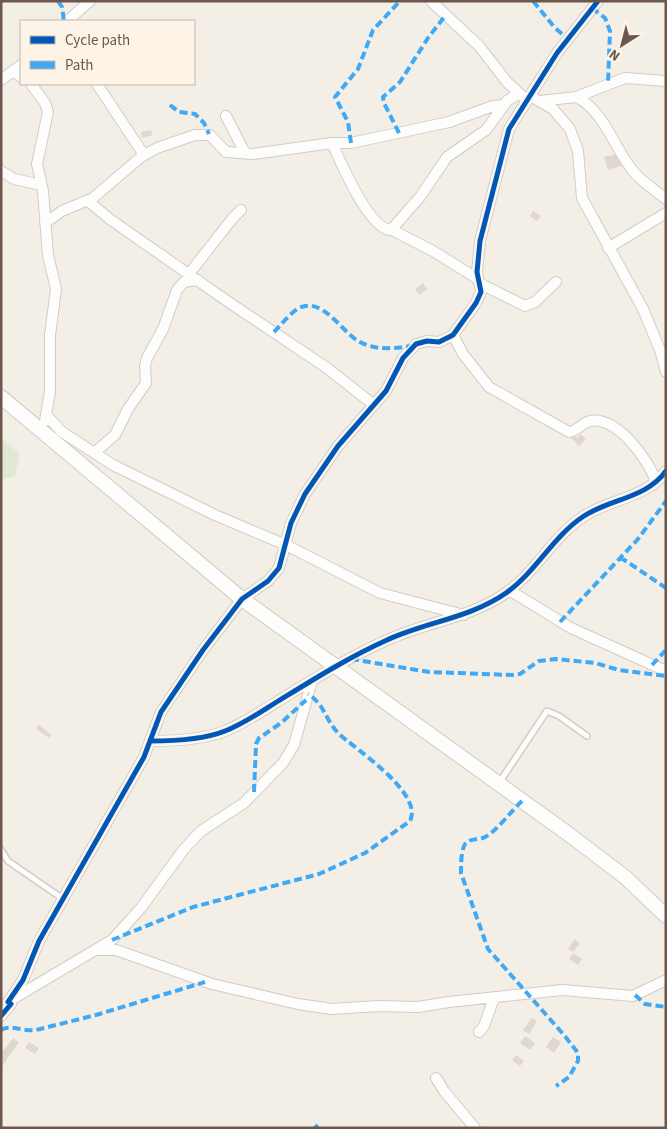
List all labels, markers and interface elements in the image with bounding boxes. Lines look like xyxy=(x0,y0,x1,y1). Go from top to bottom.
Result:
legend xyxy=(20,20,195,85)
north arrow xyxy=(597,20,647,70)
text: Cycle path xyxy=(65,30,130,51)
text: N xyxy=(605,44,625,66)
text: Path xyxy=(65,55,93,76)

